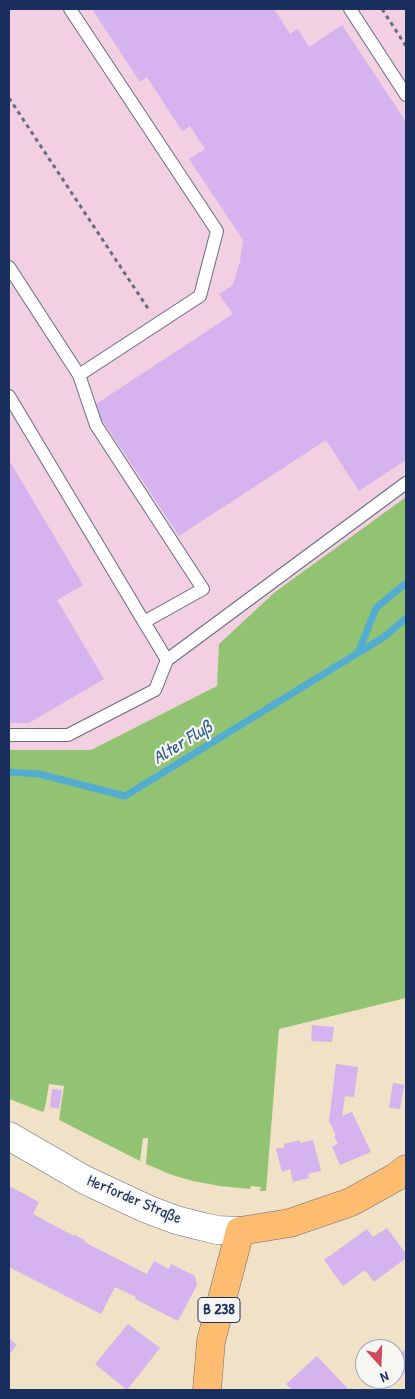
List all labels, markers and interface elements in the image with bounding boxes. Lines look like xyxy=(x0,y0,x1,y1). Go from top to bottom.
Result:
water label: Alter Fluß xyxy=(149,716,217,770)
street label: Herforder Straße xyxy=(84,1171,184,1229)
road number: B 238 xyxy=(198,1298,240,1322)
north arrow xyxy=(355,1339,405,1389)
text: N xyxy=(378,1367,392,1388)

